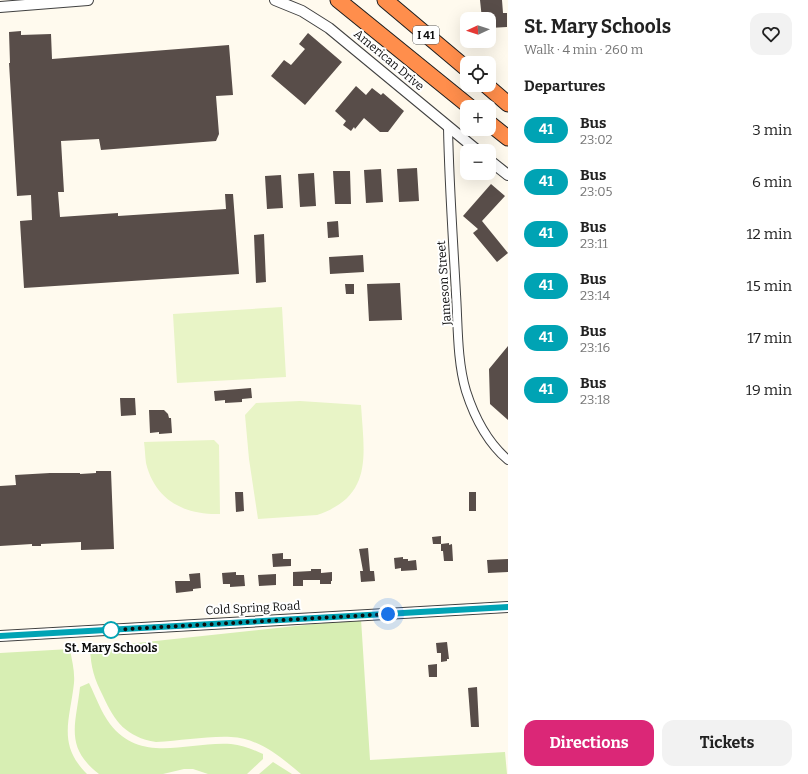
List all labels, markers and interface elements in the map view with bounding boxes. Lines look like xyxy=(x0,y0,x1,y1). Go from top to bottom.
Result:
north arrow xyxy=(460,12,496,48)
map controls xyxy=(460,12,496,180)
button: heart xyxy=(750,13,792,55)
text: St. Mary Schools xyxy=(524,15,671,38)
road number: I 41 xyxy=(413,26,439,44)
street label: American Drive xyxy=(351,27,427,93)
text: Walk · 4 min · 260 m xyxy=(524,42,643,57)
button: locate xyxy=(460,56,496,92)
text: Departures xyxy=(524,77,605,95)
button: + xyxy=(460,100,496,136)
text: Bus xyxy=(580,114,606,132)
text: 41 xyxy=(539,121,553,138)
text: 3 min xyxy=(752,121,792,139)
text: 23:02 xyxy=(580,132,613,147)
button: − xyxy=(460,144,496,180)
text: Bus xyxy=(580,166,606,184)
text: 41 xyxy=(539,173,553,190)
text: 6 min xyxy=(752,173,792,191)
text: 23:05 xyxy=(580,184,613,199)
text: Bus xyxy=(580,218,606,236)
text: 41 xyxy=(539,225,553,242)
text: 12 min xyxy=(746,225,792,243)
text: 23:11 xyxy=(580,236,608,251)
street label: Jameson Street xyxy=(434,240,454,327)
text: Bus xyxy=(580,270,606,288)
text: 41 xyxy=(539,277,553,294)
text: 15 min xyxy=(747,277,792,295)
text: 23:14 xyxy=(580,288,610,303)
text: Bus xyxy=(580,322,606,340)
text: 41 xyxy=(539,329,553,346)
text: 17 min xyxy=(747,329,792,347)
text: 23:16 xyxy=(580,340,610,355)
text: Bus xyxy=(580,374,606,392)
text: 41 xyxy=(539,381,553,398)
text: 19 min xyxy=(746,381,792,399)
text: 23:18 xyxy=(580,392,610,407)
street label: Cold Spring Road xyxy=(205,599,301,617)
your location xyxy=(378,604,398,624)
marker: St. Mary Schools xyxy=(102,621,120,639)
place label: St. Mary Schools xyxy=(65,641,158,655)
button: Directions xyxy=(524,720,654,766)
button: Tickets xyxy=(662,720,792,766)

